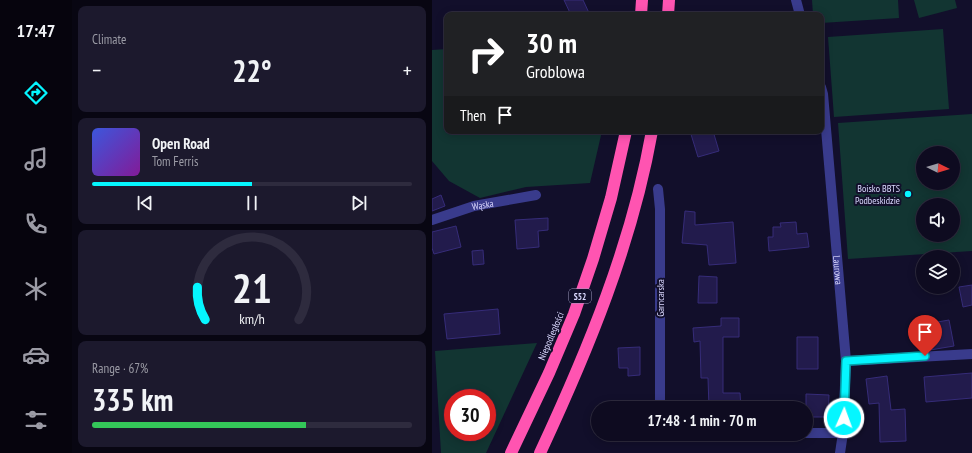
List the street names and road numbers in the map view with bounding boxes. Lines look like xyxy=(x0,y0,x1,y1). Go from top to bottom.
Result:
street label: Wąska xyxy=(471,196,494,213)
street label: Laurowa xyxy=(830,255,846,285)
street label: Garncarska xyxy=(654,279,667,317)
road number: S52 xyxy=(569,289,591,303)
street label: Niepodległości xyxy=(535,310,567,362)

